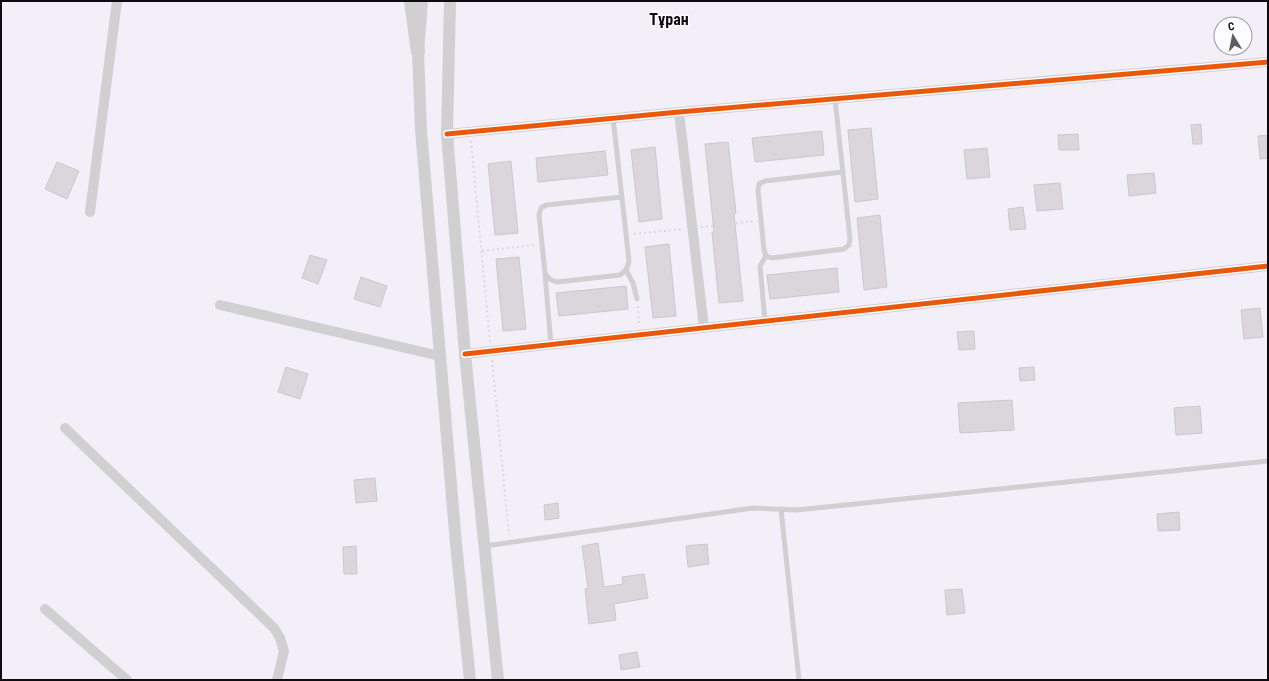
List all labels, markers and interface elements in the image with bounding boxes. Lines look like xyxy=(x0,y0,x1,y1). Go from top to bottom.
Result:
district label: Тұран xyxy=(649,10,689,29)
north arrow xyxy=(1213,16,1253,56)
text: С xyxy=(1227,20,1236,34)

